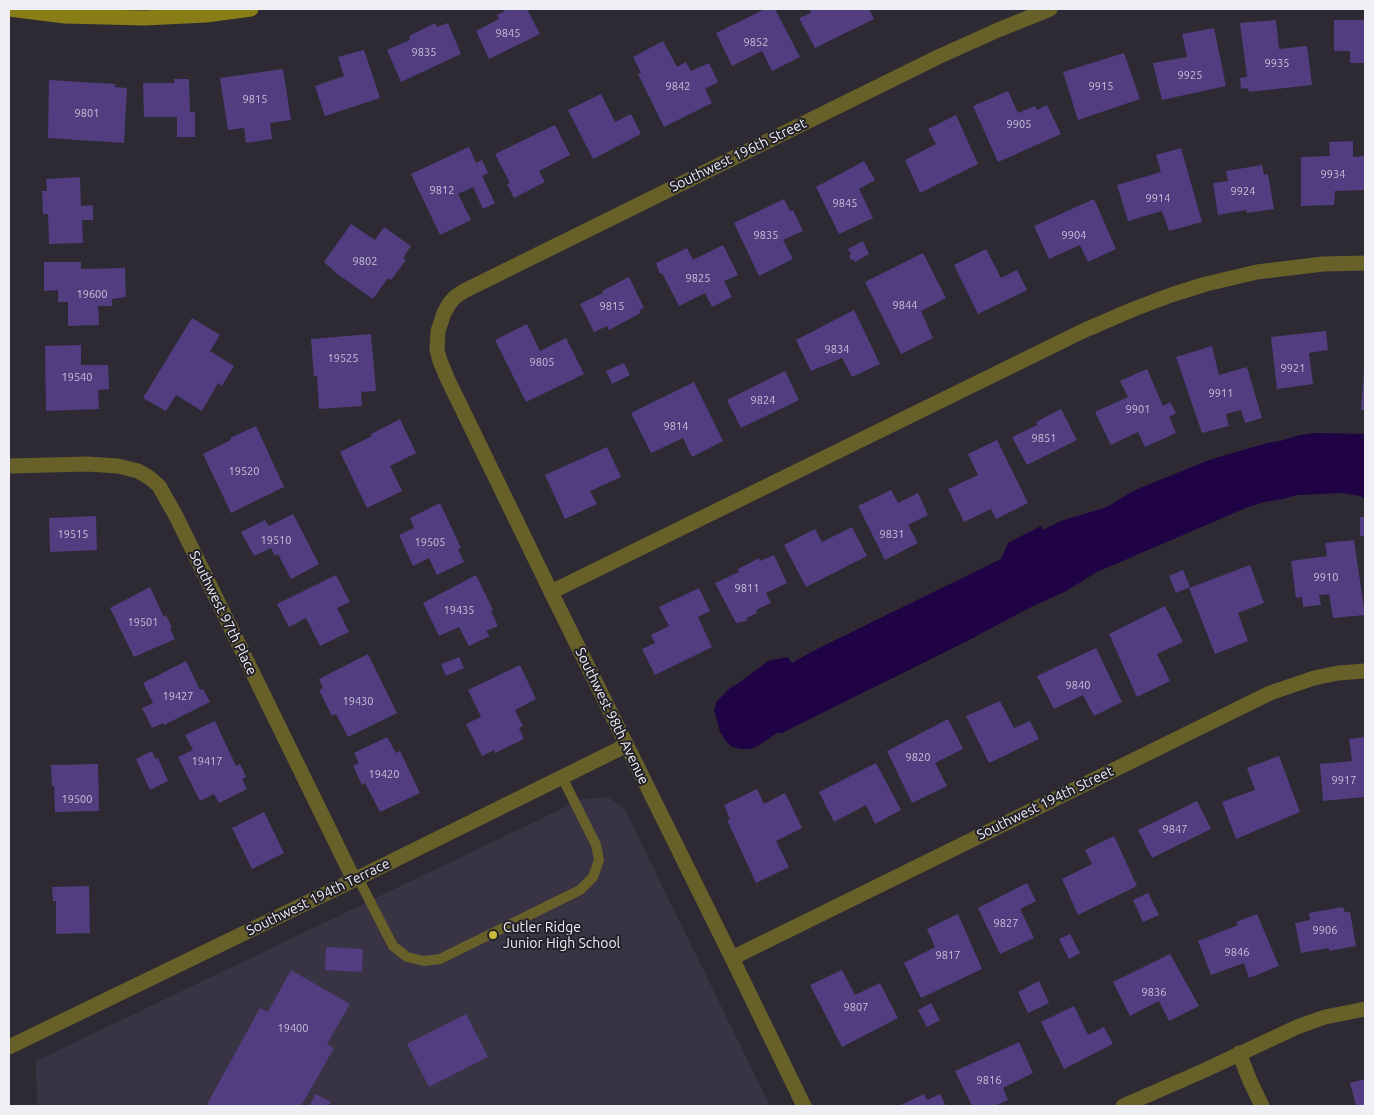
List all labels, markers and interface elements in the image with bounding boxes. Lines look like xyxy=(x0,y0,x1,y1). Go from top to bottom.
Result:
house number: 9845 xyxy=(496,26,520,40)
house number: 9852 xyxy=(744,35,768,49)
house number: 9835 xyxy=(412,45,436,59)
house number: 9935 xyxy=(1265,56,1289,70)
house number: 9925 xyxy=(1178,68,1202,82)
house number: 9842 xyxy=(666,79,690,93)
house number: 9915 xyxy=(1089,79,1113,93)
house number: 9815 xyxy=(243,92,267,106)
house number: 9801 xyxy=(75,106,99,120)
street label: Southwest 196th Street xyxy=(667,115,809,195)
house number: 9905 xyxy=(1007,117,1031,131)
house number: 9934 xyxy=(1321,167,1345,181)
house number: 9812 xyxy=(430,183,454,197)
house number: 9924 xyxy=(1231,184,1255,198)
house number: 9914 xyxy=(1146,191,1170,205)
house number: 9845 xyxy=(833,196,857,210)
house number: 9835 xyxy=(754,228,778,242)
house number: 9904 xyxy=(1062,228,1086,242)
house number: 9802 xyxy=(353,254,377,268)
house number: 9825 xyxy=(686,271,710,285)
house number: 19600 xyxy=(76,287,108,301)
house number: 9844 xyxy=(893,298,917,312)
house number: 9815 xyxy=(600,299,624,313)
house number: 9834 xyxy=(825,342,849,356)
house number: 19525 xyxy=(327,351,359,365)
house number: 9805 xyxy=(530,355,554,369)
house number: 9921 xyxy=(1281,361,1305,375)
house number: 19540 xyxy=(61,370,93,384)
house number: 9911 xyxy=(1209,386,1233,400)
house number: 9824 xyxy=(751,393,775,407)
house number: 9901 xyxy=(1126,402,1150,416)
house number: 9814 xyxy=(664,419,688,433)
house number: 9851 xyxy=(1032,431,1056,445)
house number: 19520 xyxy=(228,464,260,478)
house number: 19515 xyxy=(57,527,89,541)
house number: 9831 xyxy=(880,527,904,541)
house number: 19510 xyxy=(260,533,292,547)
house number: 19505 xyxy=(414,535,446,549)
street label: Southwest 97th Place xyxy=(186,548,260,678)
house number: 9910 xyxy=(1314,570,1338,584)
house number: 9811 xyxy=(735,581,759,595)
house number: 19435 xyxy=(443,603,475,617)
house number: 19501 xyxy=(127,615,159,629)
street label: Southwest 98th Avenue xyxy=(572,645,652,787)
house number: 9840 xyxy=(1066,678,1090,692)
house number: 19427 xyxy=(162,689,194,703)
house number: 19430 xyxy=(342,694,374,708)
house number: 9820 xyxy=(906,750,930,764)
house number: 19417 xyxy=(191,754,223,768)
street label: Southwest 194th Street xyxy=(974,763,1116,843)
house number: 19420 xyxy=(368,767,400,781)
house number: 9917 xyxy=(1332,773,1356,787)
house number: 19500 xyxy=(61,792,93,806)
house number: 9847 xyxy=(1163,822,1187,836)
street label: Southwest 194th Terrace xyxy=(243,855,393,939)
house number: 9827 xyxy=(994,916,1018,930)
place label: Cutler Ridge Junior High School xyxy=(503,919,620,952)
house number: 9906 xyxy=(1313,923,1337,937)
marker: Cutler Ridge Junior High School xyxy=(487,929,499,941)
house number: 9846 xyxy=(1225,945,1249,959)
house number: 9817 xyxy=(936,948,960,962)
house number: 9836 xyxy=(1142,985,1166,999)
house number: 9807 xyxy=(844,1000,868,1014)
house number: 19400 xyxy=(277,1021,309,1035)
house number: 9816 xyxy=(977,1073,1001,1087)

